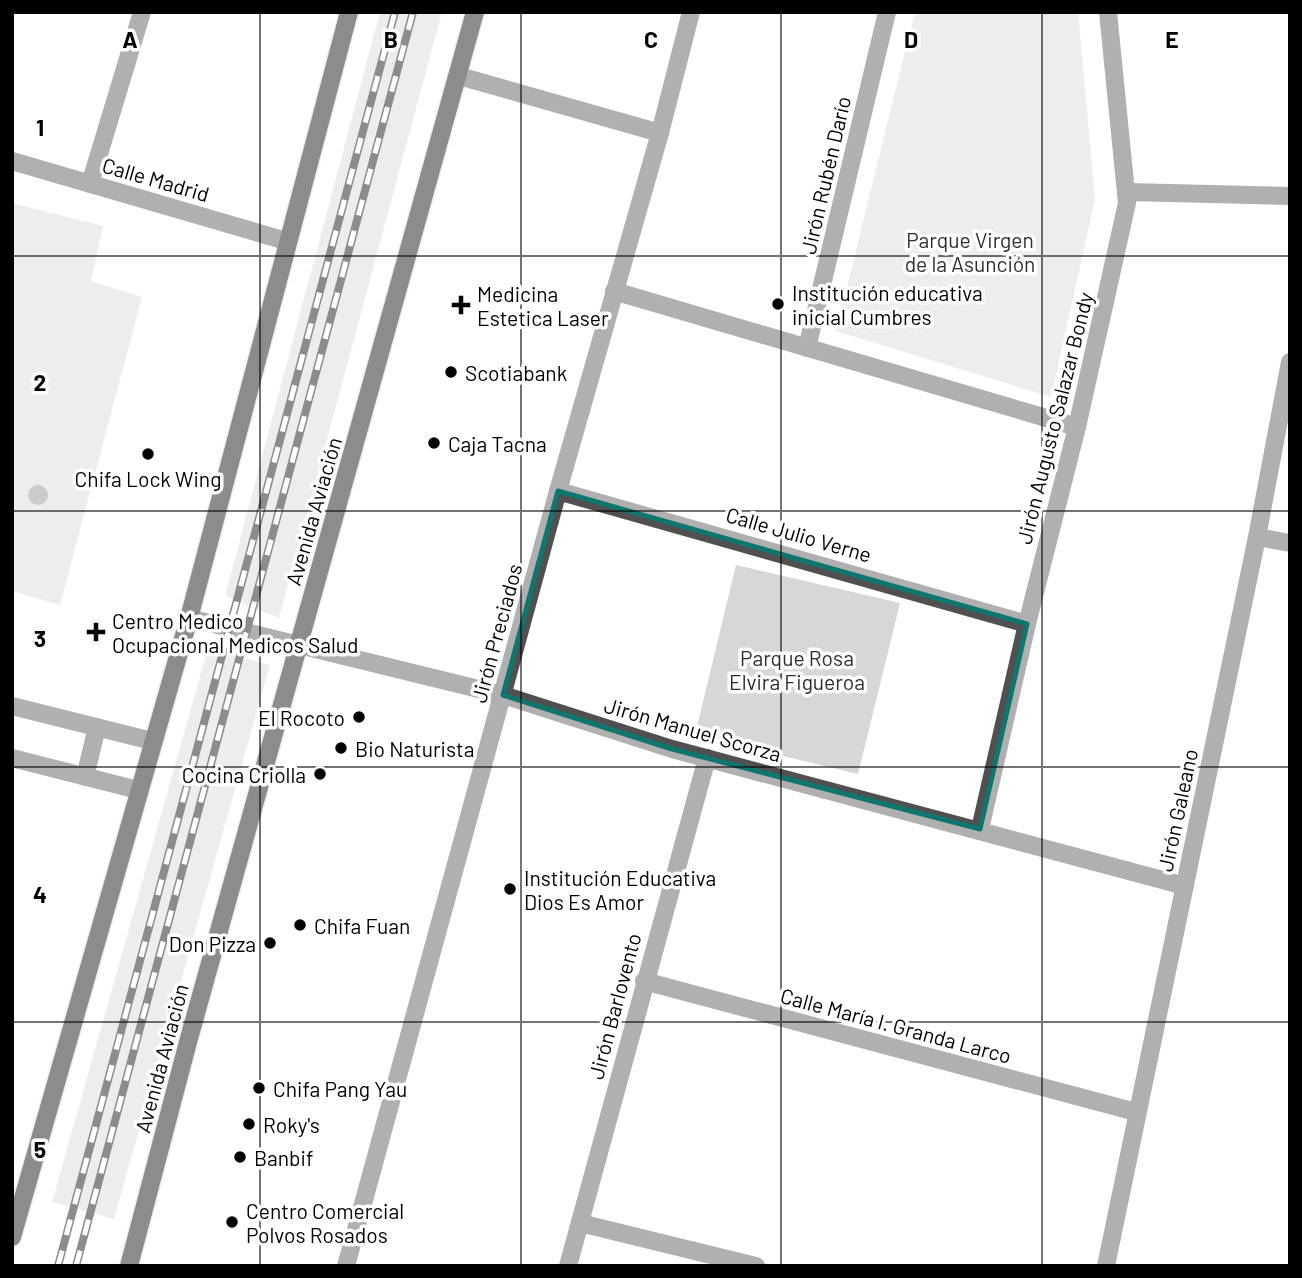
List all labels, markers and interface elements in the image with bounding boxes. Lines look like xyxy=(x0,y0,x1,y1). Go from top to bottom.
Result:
text: A xyxy=(122,25,138,53)
text: B xyxy=(384,25,398,53)
text: C xyxy=(644,25,658,53)
text: D xyxy=(904,25,918,53)
text: E xyxy=(1165,25,1179,53)
street label: Jirón Rubén Darío xyxy=(795,94,855,256)
text: 1 xyxy=(36,113,44,141)
street label: Calle Madrid xyxy=(100,152,212,206)
park label: Parque Virgen de la Asunción xyxy=(905,227,1035,276)
place label: Institución educativa inicial Cumbres xyxy=(792,280,983,329)
place label: Medicina Estetica Laser xyxy=(477,281,609,330)
street label: Jirón Augusto Salazar Bondy xyxy=(1011,289,1097,547)
marker: Medicina Estetica Laser xyxy=(451,295,471,315)
marker: Institución educativa inicial Cumbres xyxy=(770,296,786,312)
place label: Scotiabank xyxy=(465,360,567,385)
marker: Scotiabank xyxy=(443,364,459,380)
text: 2 xyxy=(34,368,46,396)
place label: Caja Tacna xyxy=(448,431,547,456)
street label: Avenida Aviación xyxy=(280,434,346,588)
marker: Caja Tacna xyxy=(426,435,442,451)
marker: Chifa Lock Wing xyxy=(140,446,156,462)
place label: Chifa Lock Wing xyxy=(75,466,221,491)
street label: Calle Julio Verne xyxy=(723,501,875,567)
street label: Jirón Preciados xyxy=(465,561,527,705)
place label: Centro Medico Ocupacional Medicos Salud xyxy=(112,608,358,657)
marker: Centro Medico Ocupacional Medicos Salud xyxy=(86,622,106,642)
text: 3 xyxy=(34,624,46,652)
park label: Parque Rosa Elvira Figueroa xyxy=(729,645,865,694)
street label: Jirón Manuel Scorza xyxy=(602,692,784,766)
place label: El Rocoto xyxy=(258,705,345,730)
marker: El Rocoto xyxy=(351,709,367,725)
place label: Bio Naturista xyxy=(355,736,474,761)
marker: Bio Naturista xyxy=(333,740,349,756)
street label: Jirón Galeano xyxy=(1152,747,1202,873)
place label: Cocina Criolla xyxy=(182,762,306,787)
marker: Cocina Criolla xyxy=(312,766,328,782)
place label: Institución Educativa Dios Es Amor xyxy=(524,865,716,914)
text: 4 xyxy=(33,880,47,908)
marker: Institución Educativa Dios Es Amor xyxy=(502,881,518,897)
place label: Chifa Fuan xyxy=(314,913,410,938)
marker: Chifa Fuan xyxy=(292,917,308,933)
street label: Jirón Barlovento xyxy=(583,930,645,1082)
place label: Don Pizza xyxy=(169,931,256,956)
marker: Don Pizza xyxy=(262,935,278,951)
street label: Avenida Aviación xyxy=(129,981,193,1135)
street label: Calle María I. Granda Larco xyxy=(778,982,1014,1068)
place label: Chifa Pang Yau xyxy=(273,1076,407,1101)
marker: Chifa Pang Yau xyxy=(251,1080,267,1096)
place label: Roky's xyxy=(263,1112,320,1137)
marker: Roky's xyxy=(241,1116,257,1132)
text: 5 xyxy=(34,1135,46,1163)
place label: Banbif xyxy=(254,1145,313,1170)
marker: Banbif xyxy=(232,1149,248,1165)
place label: Centro Comercial Polvos Rosados xyxy=(246,1198,404,1247)
marker: Centro Comercial Polvos Rosados xyxy=(224,1214,240,1230)

